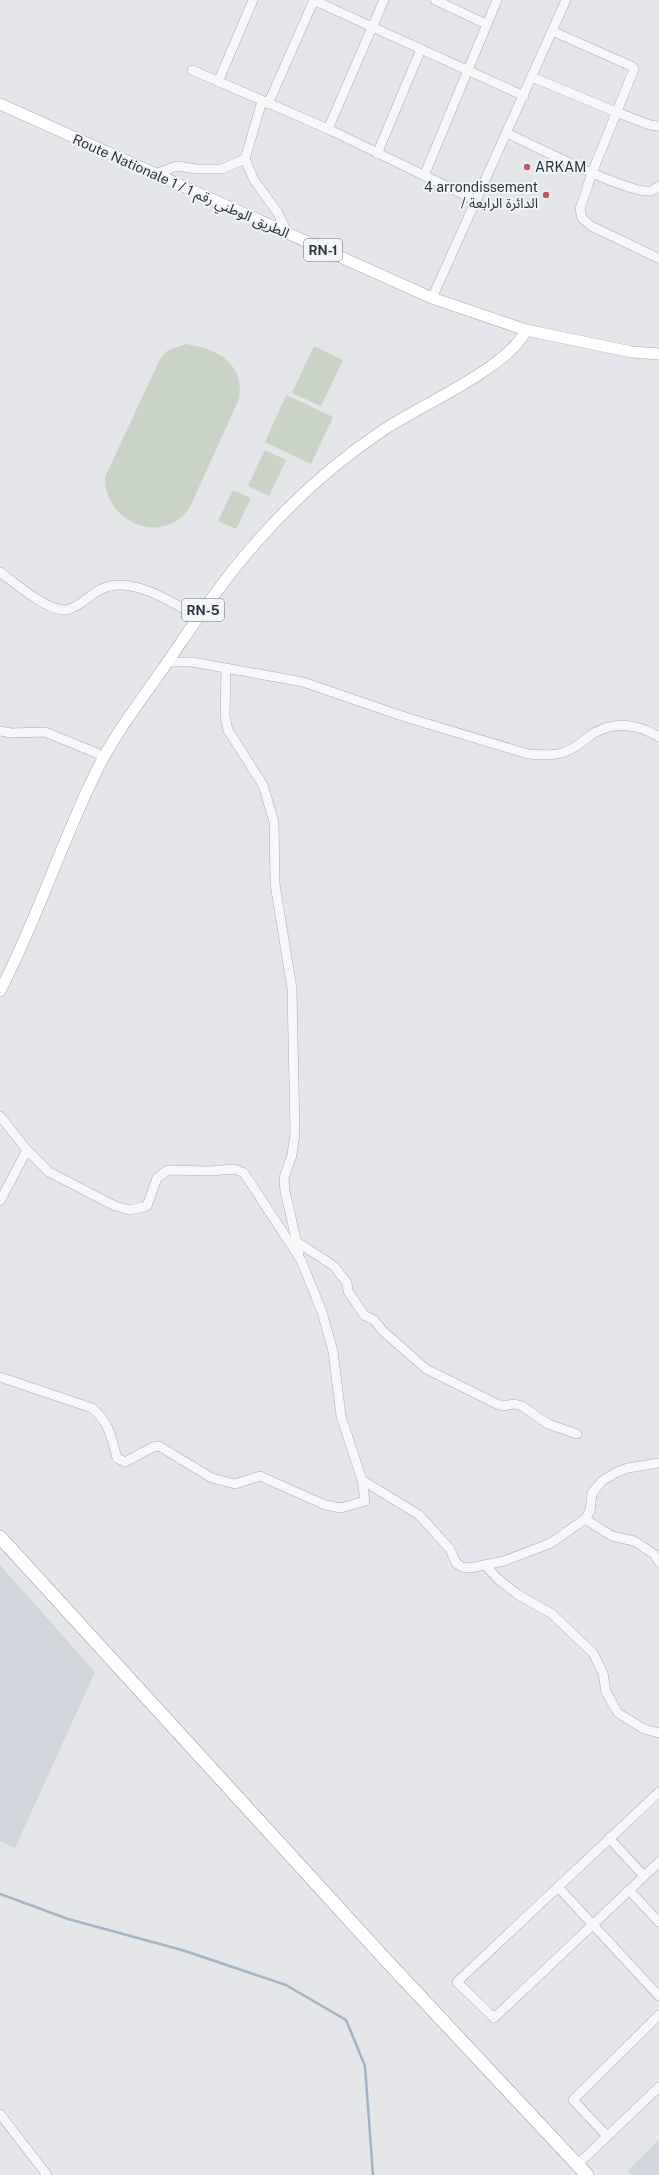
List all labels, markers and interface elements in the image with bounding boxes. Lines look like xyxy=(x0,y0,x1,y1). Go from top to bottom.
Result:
street label: Route Nationale 1 / الطريق الوطني رقم 1 xyxy=(69,131,292,244)
place label: ARKAM xyxy=(535,159,586,175)
marker: ARKAM xyxy=(522,162,532,172)
place label: 4 arrondissement / الدائرة الرابعة xyxy=(424,179,538,212)
marker: 4 arrondissement / الدائرة الرابعة xyxy=(541,190,551,200)
road number: RN-1 xyxy=(304,239,342,261)
road number: RN-5 xyxy=(182,599,224,621)

